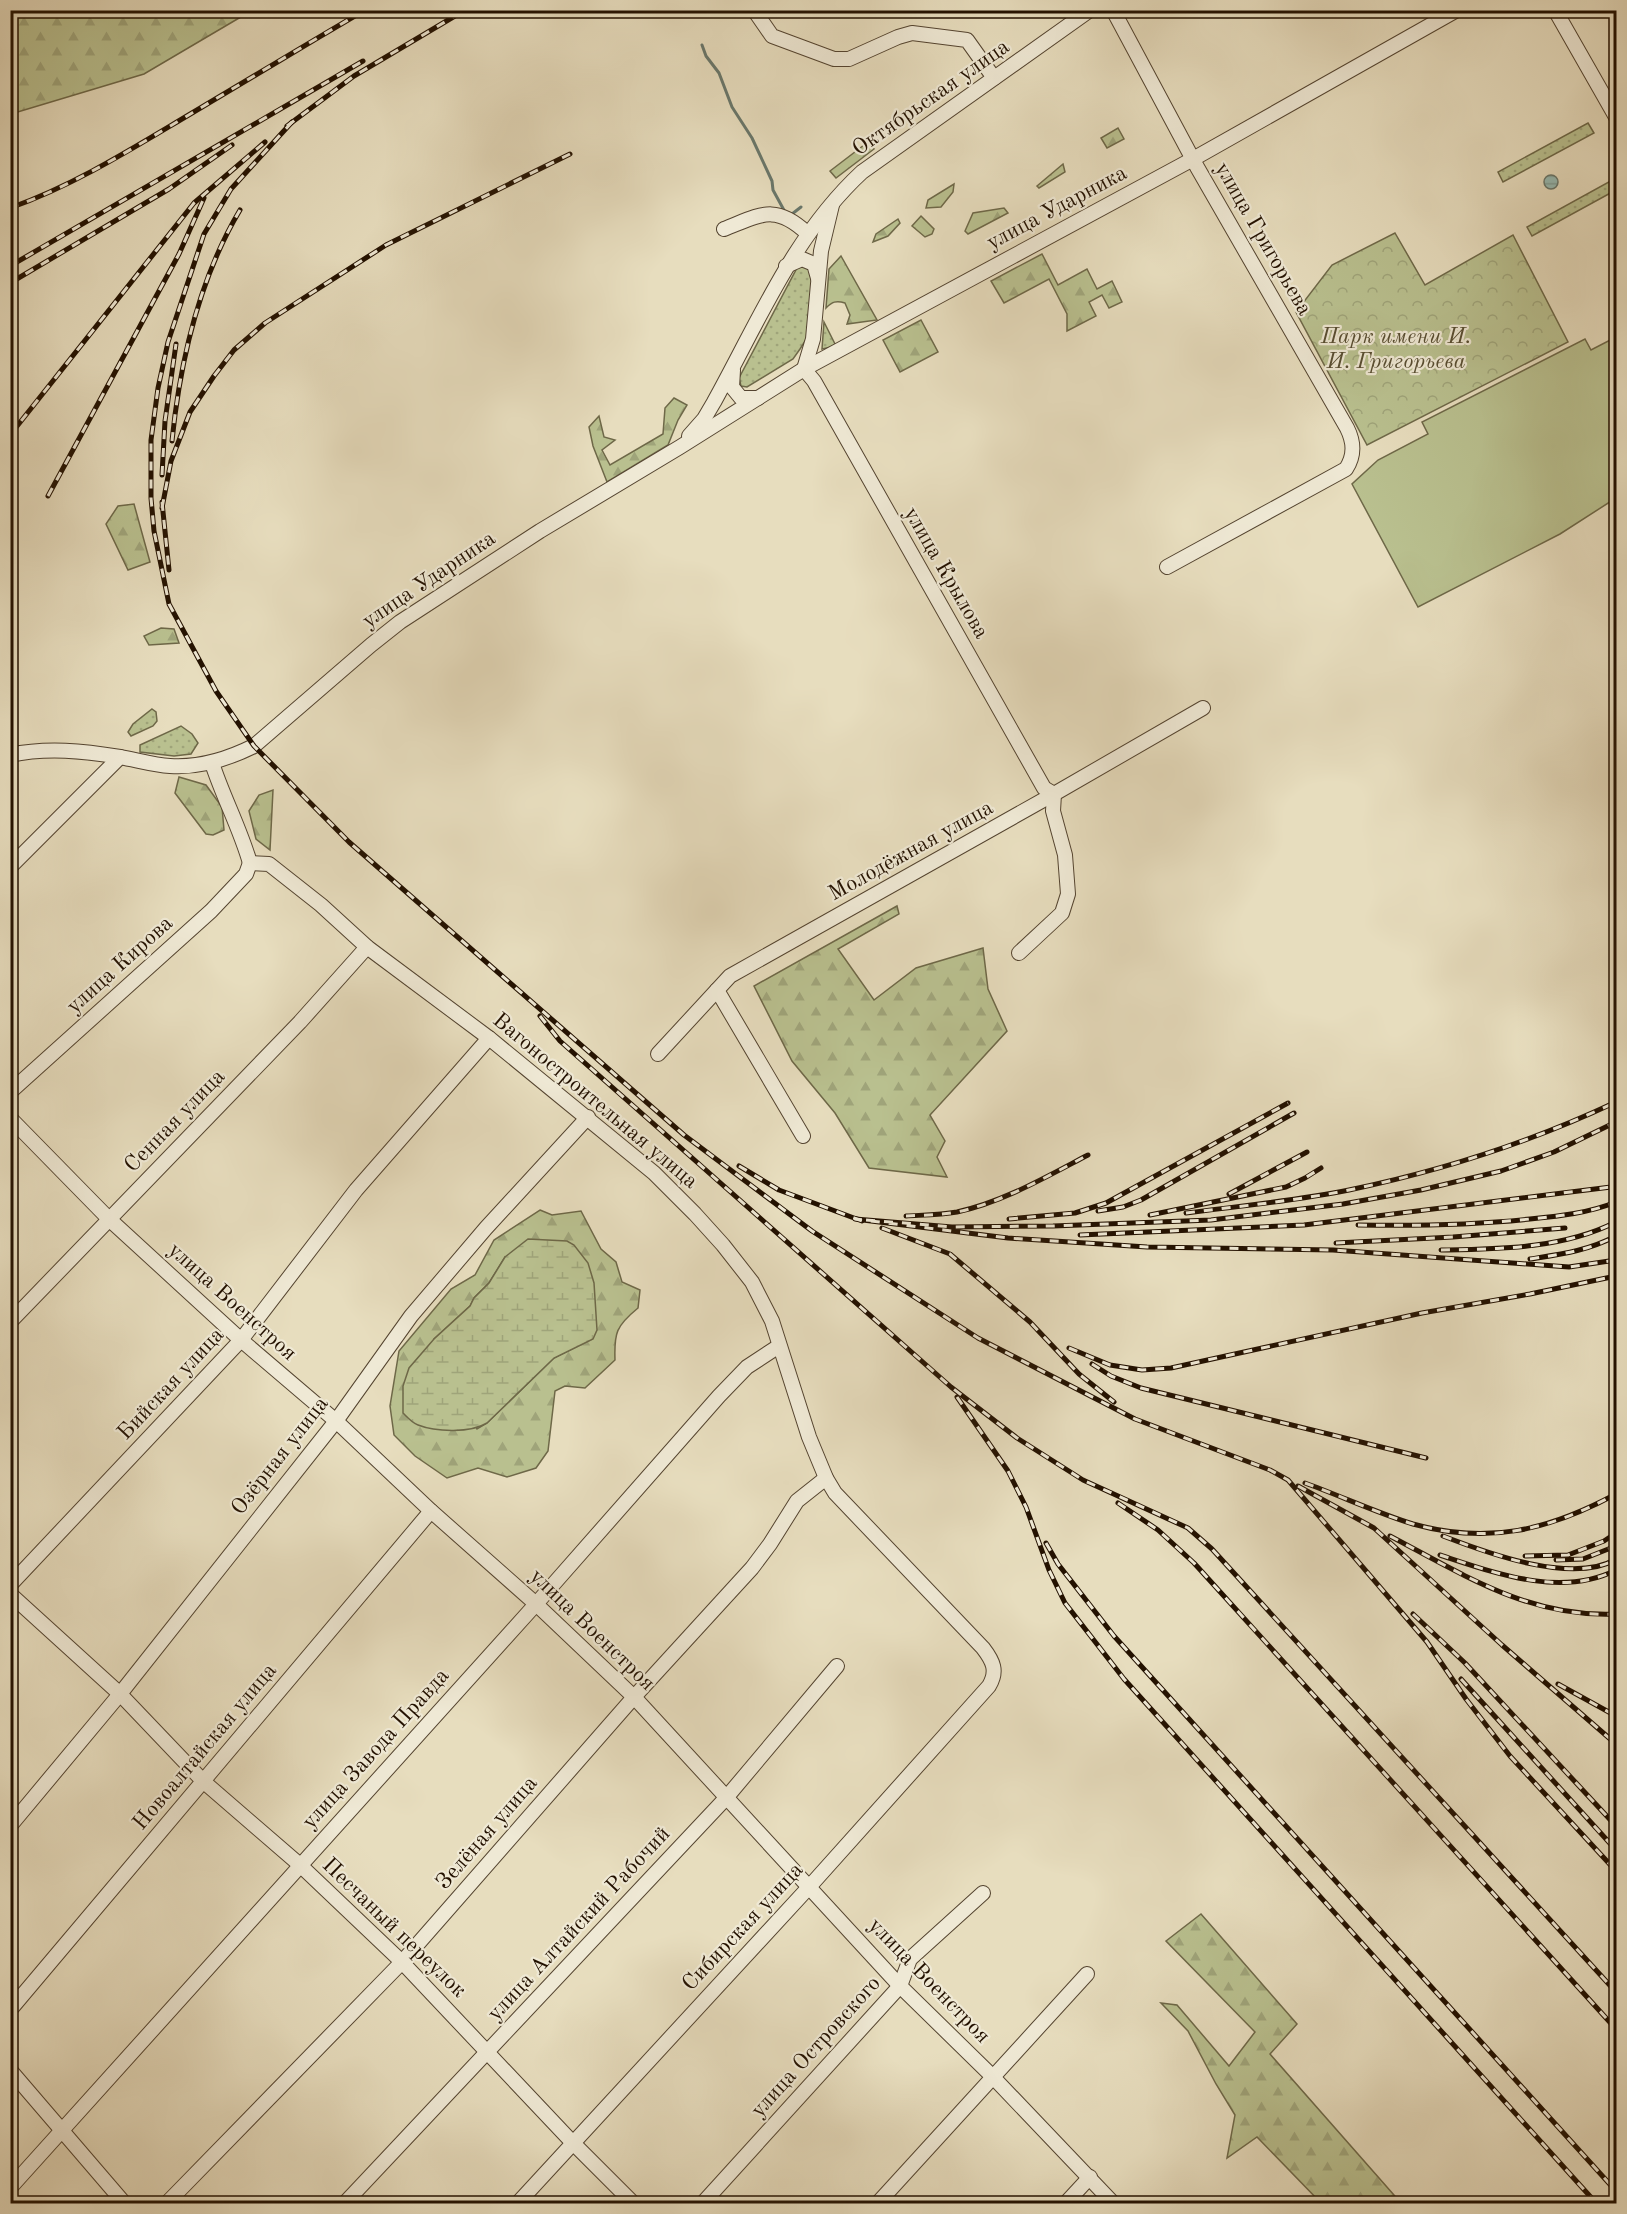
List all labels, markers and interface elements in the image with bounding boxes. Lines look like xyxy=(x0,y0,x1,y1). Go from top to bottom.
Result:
street label: Октябрьская улица xyxy=(848,36,1014,160)
street label: улица Григорьева xyxy=(1210,159,1316,319)
street label: улица Ударника xyxy=(983,162,1131,254)
park label: Парк имени И. И. Григорьева xyxy=(1320,326,1471,373)
street label: улица Крылова xyxy=(900,504,993,643)
street label: улица Ударника xyxy=(358,527,500,633)
street label: Молодёжная улица xyxy=(825,797,997,905)
street label: улица Кирова xyxy=(63,912,177,1018)
street label: Вагоностроительная улица xyxy=(488,1009,702,1193)
street label: Сенная улица xyxy=(121,1065,229,1177)
street label: улица Военстроя xyxy=(164,1239,300,1365)
street label: Бийская улица xyxy=(114,1324,228,1444)
street label: Озёрная улица xyxy=(227,1393,333,1519)
street label: улица Военстроя xyxy=(525,1565,659,1695)
street label: Новоалтайская улица xyxy=(129,1659,281,1835)
street label: улица Завода Правда xyxy=(298,1664,454,1833)
street label: Зелёная улица xyxy=(432,1772,542,1894)
street label: улица Алтайский Рабочий xyxy=(484,1823,674,2025)
street label: Песчаный переулок xyxy=(318,1854,470,2002)
street label: Сибирская улица xyxy=(678,1859,808,1995)
street label: улица Военстроя xyxy=(864,1914,994,2048)
street label: улица Островского xyxy=(747,1972,885,2122)

